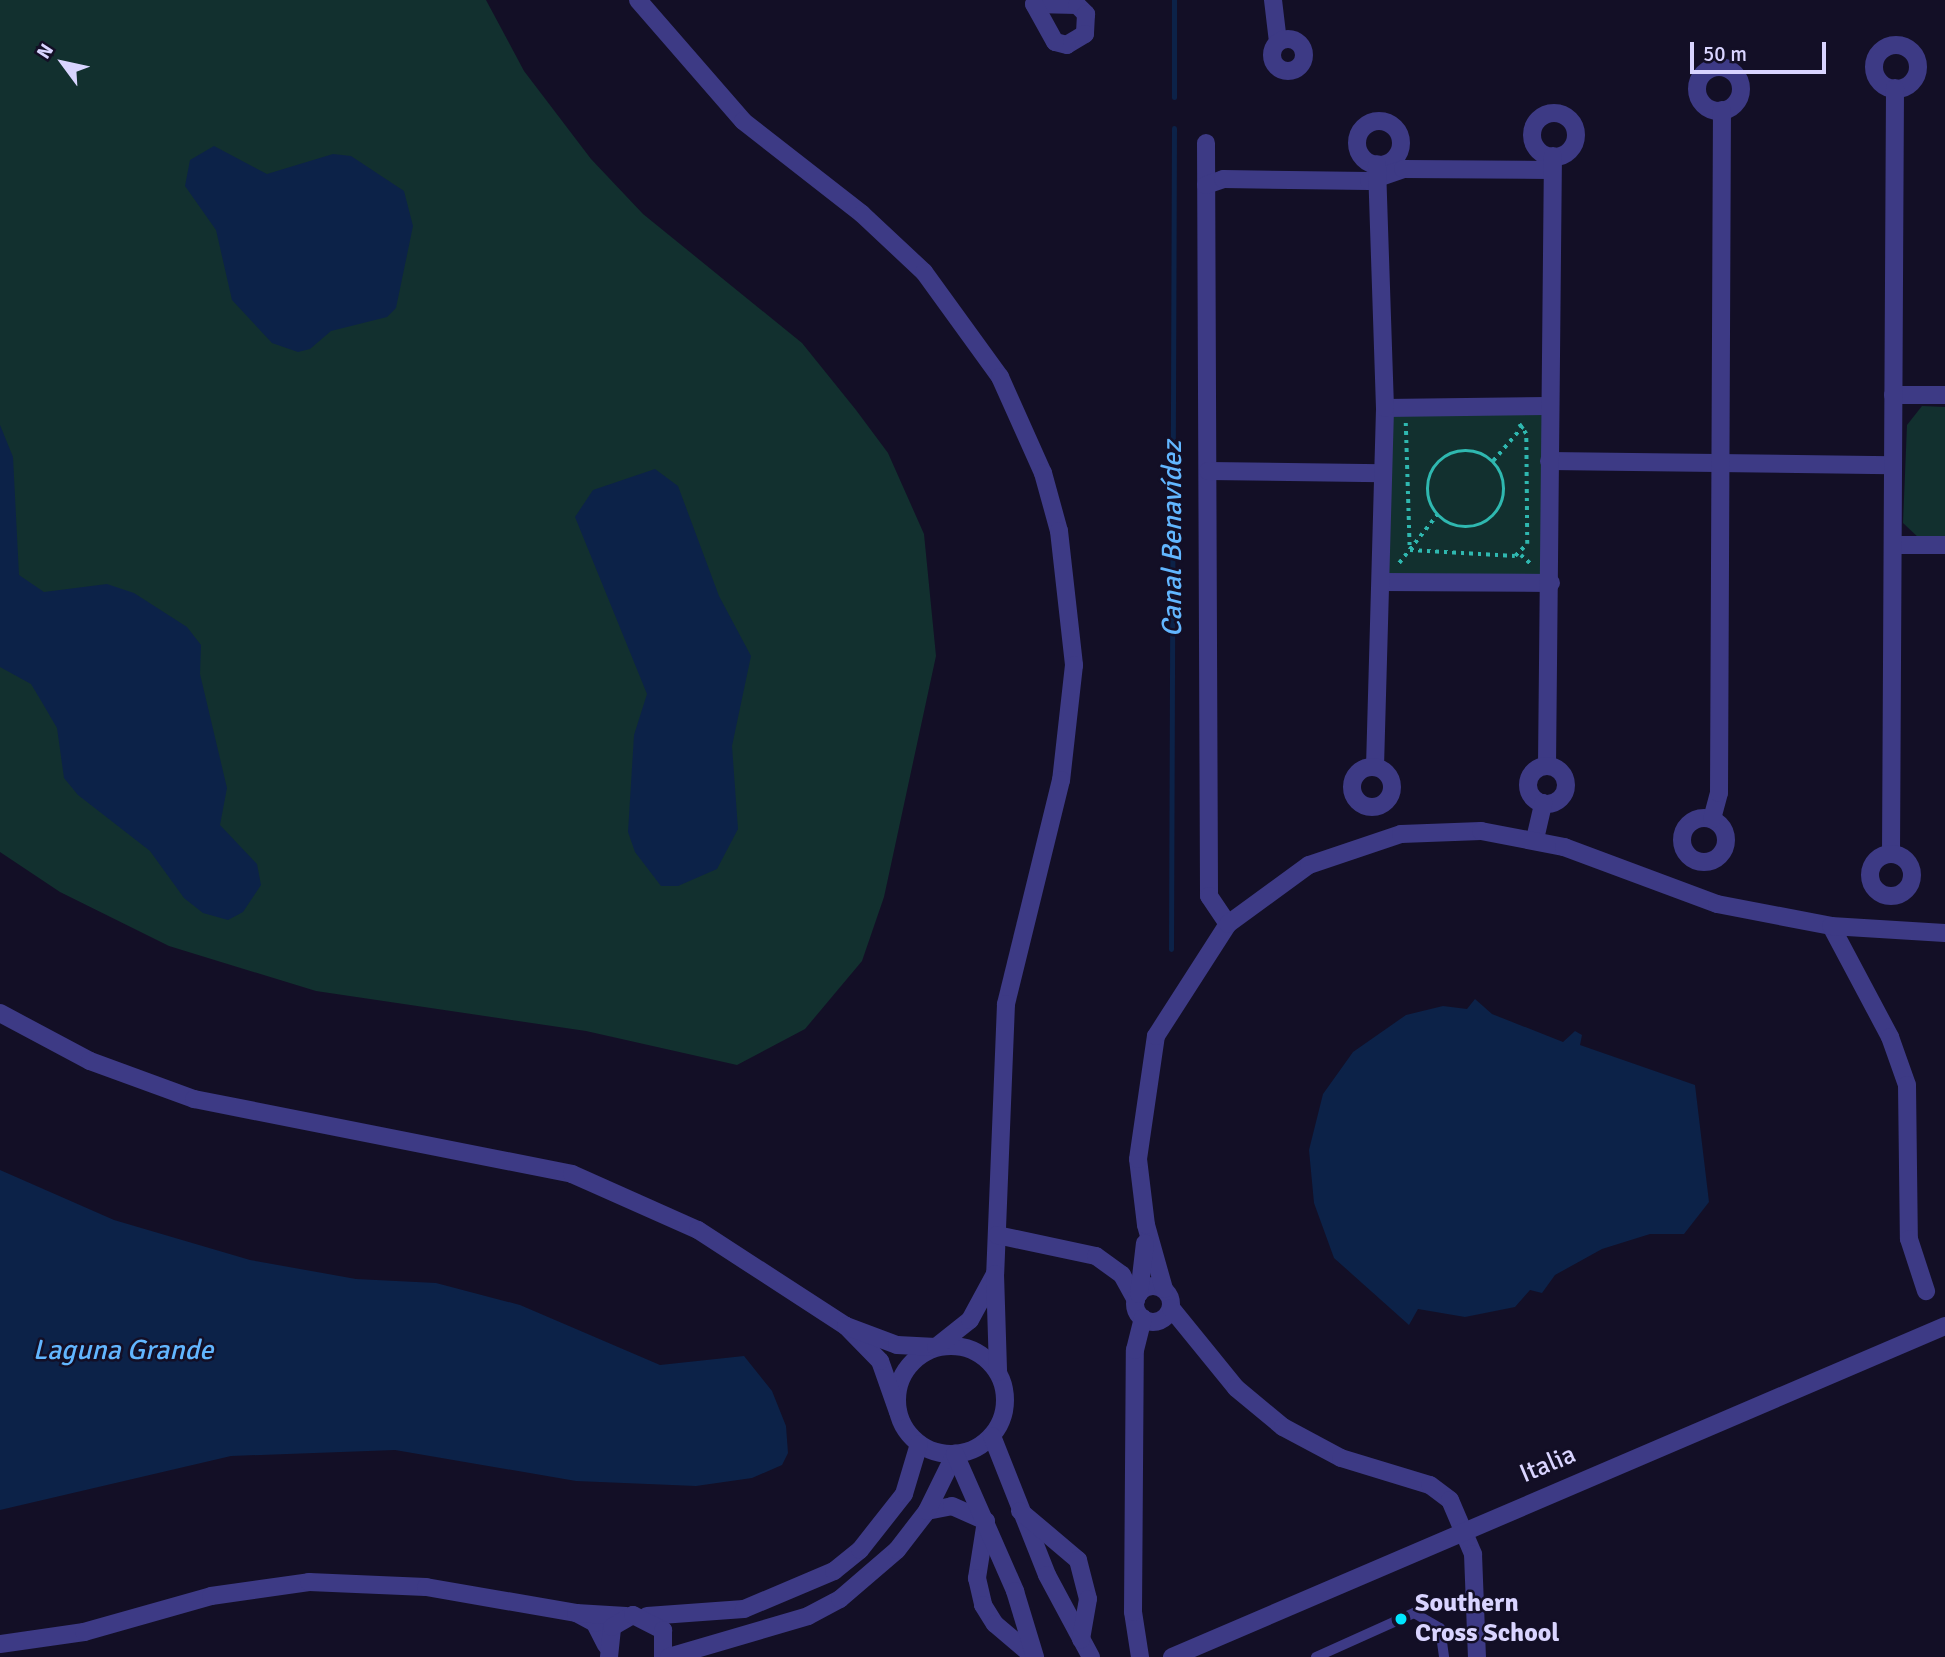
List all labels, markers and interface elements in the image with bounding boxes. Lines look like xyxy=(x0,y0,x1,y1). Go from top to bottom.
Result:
north arrow xyxy=(28,28,98,98)
scale bar xyxy=(1693,28,1829,72)
text: N xyxy=(32,39,59,64)
text: 50 m xyxy=(1703,41,1747,67)
water label: Canal Benavídez xyxy=(1155,441,1189,637)
water label: Laguna Grande xyxy=(33,1333,213,1367)
street label: Italia xyxy=(1515,1439,1581,1491)
place label: Southern Cross School xyxy=(1415,1588,1559,1650)
marker: Southern Cross School xyxy=(1393,1611,1409,1627)

